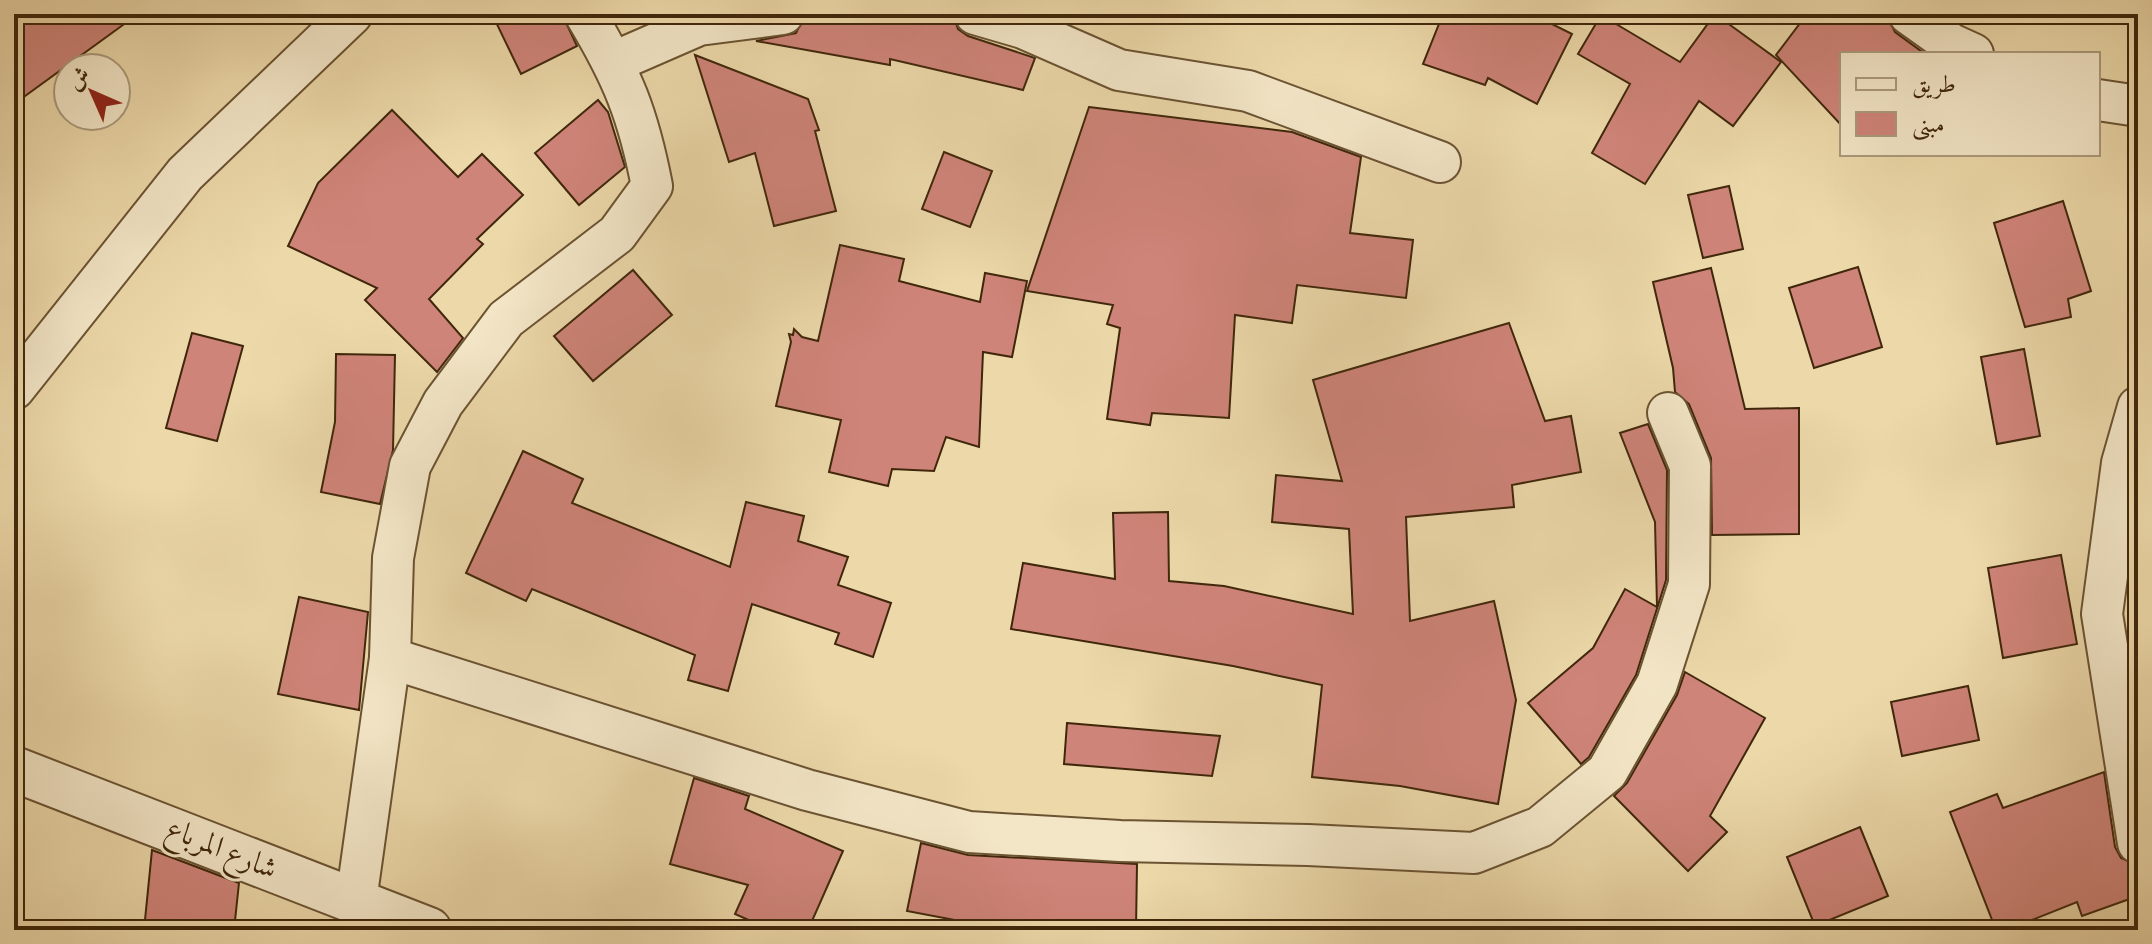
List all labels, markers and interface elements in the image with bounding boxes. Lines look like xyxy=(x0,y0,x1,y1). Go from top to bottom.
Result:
north arrow xyxy=(52,52,132,132)
legend xyxy=(1840,52,2100,156)
text: ش xyxy=(61,61,98,98)
text: طريق xyxy=(1912,69,1956,103)
text: مبنى xyxy=(1912,109,1945,143)
street label: شارع المرباع xyxy=(158,809,283,893)

